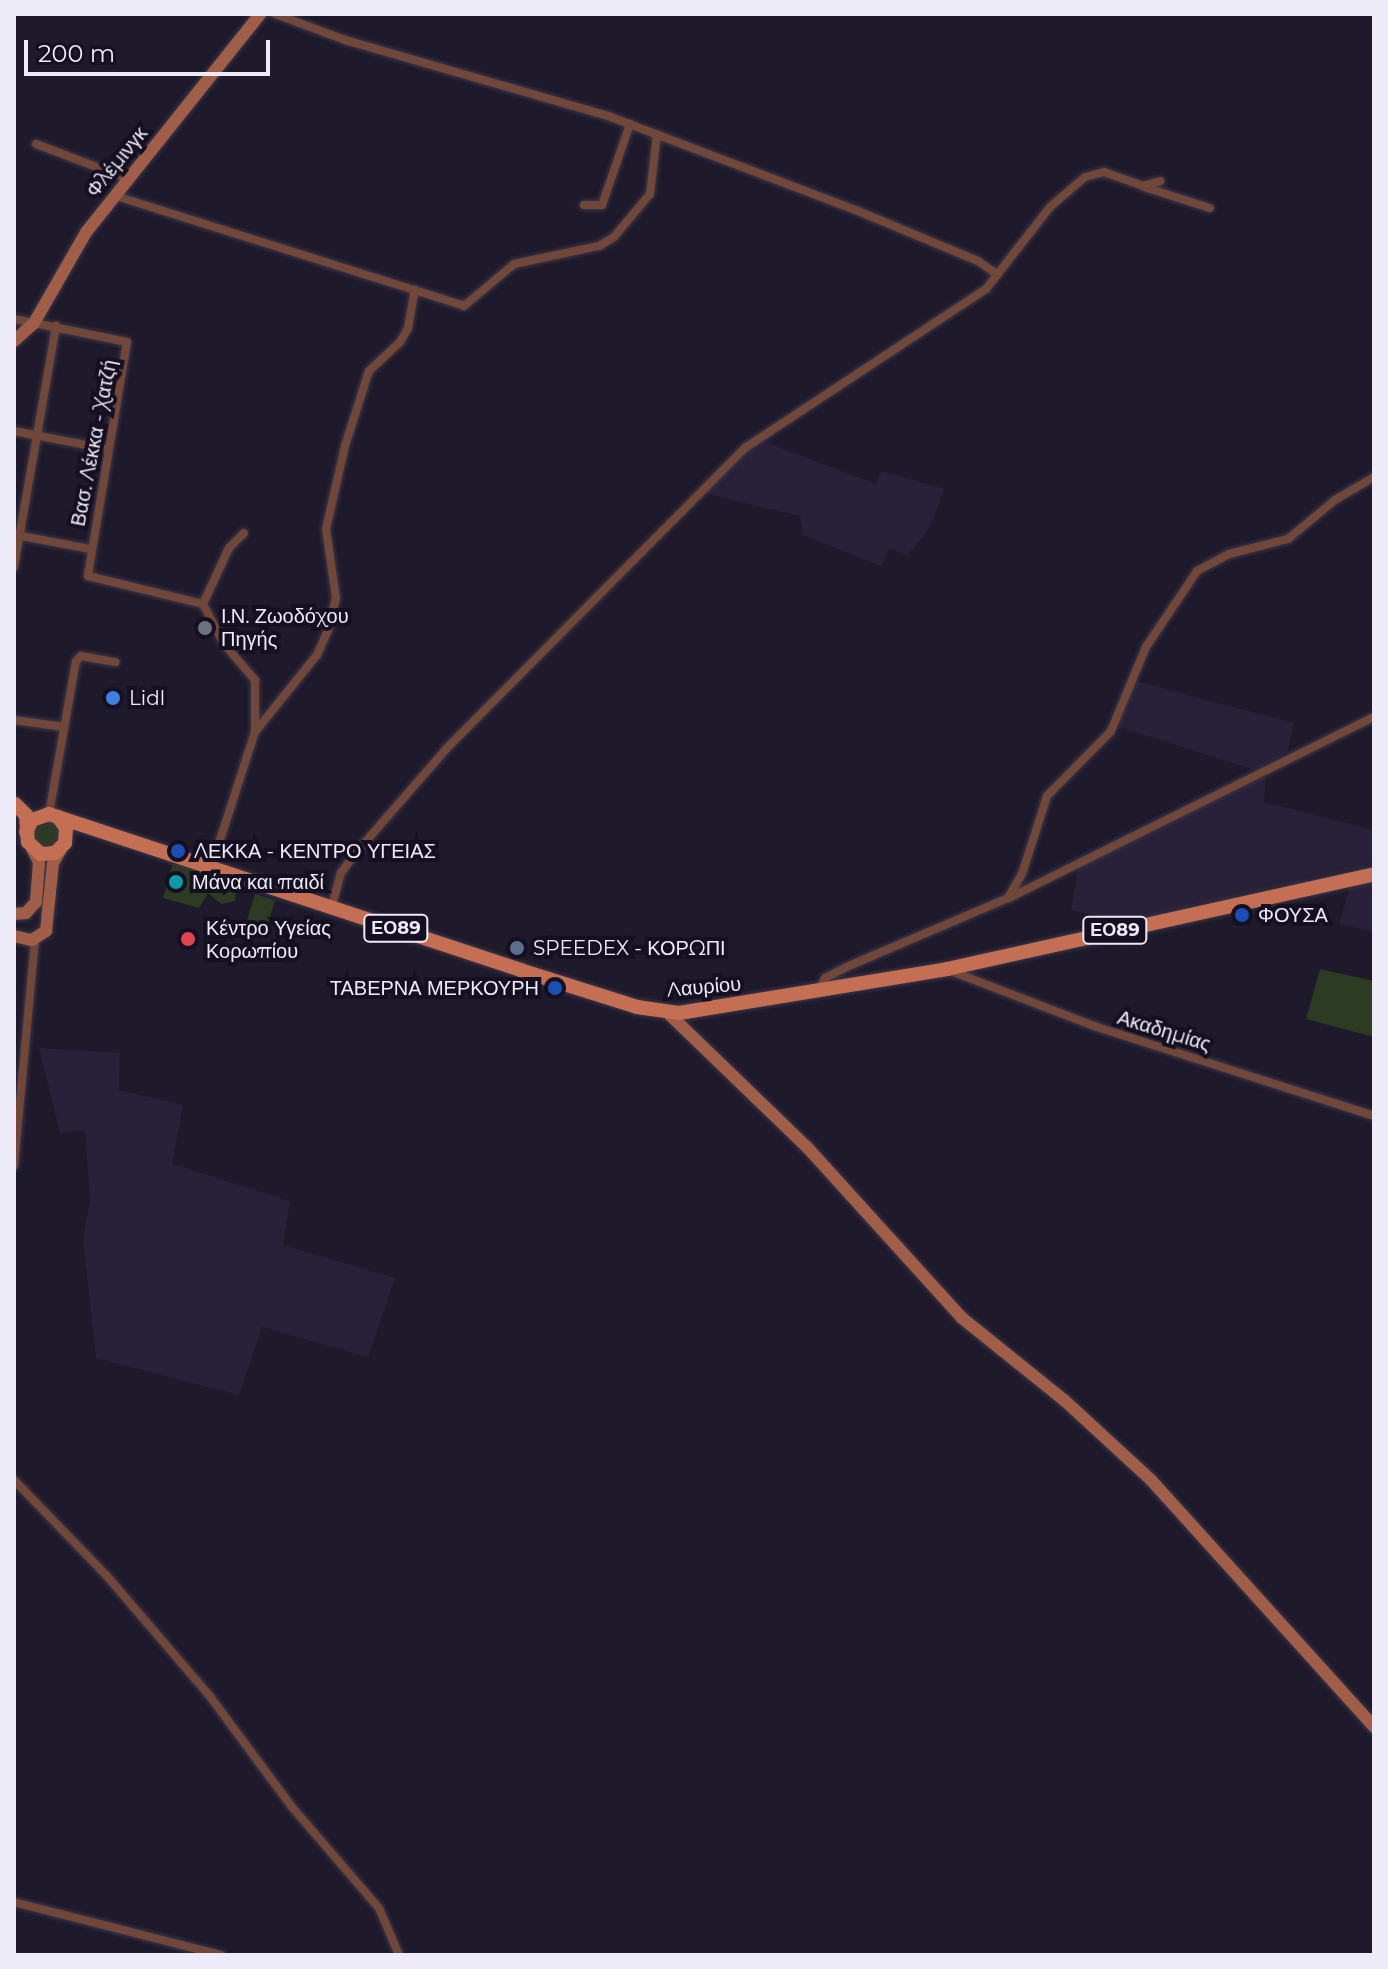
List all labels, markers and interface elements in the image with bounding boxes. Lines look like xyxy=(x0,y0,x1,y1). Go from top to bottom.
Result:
scale bar xyxy=(28,24,274,74)
text: 200 m xyxy=(38,39,115,68)
street label: Φλέμινγκ xyxy=(81,122,153,202)
street label: Βασ. Λέκκα - Χατζή xyxy=(66,358,122,528)
place label: Ι.Ν. Ζωοδόχου Πηγής xyxy=(221,604,349,651)
marker: Ι.Ν. Ζωοδόχου Πηγής xyxy=(196,619,214,637)
place label: Lidl xyxy=(129,686,165,710)
marker: Lidl xyxy=(104,689,122,707)
place label: ΛΕΚΚΑ - ΚΕΝΤΡΟ ΥΓΕΙΑΣ xyxy=(194,839,436,863)
marker: ΛΕΚΚΑ - ΚΕΝΤΡΟ ΥΓΕΙΑΣ xyxy=(169,842,187,860)
place label: Μάνα και παιδί xyxy=(192,870,324,894)
marker: Μάνα και παιδί xyxy=(167,873,185,891)
place label: ΦΟΥΣΑ xyxy=(1258,903,1328,927)
marker: ΦΟΥΣΑ xyxy=(1233,906,1251,924)
road number: ΕΟ89 xyxy=(362,914,430,942)
place label: Κέντρο Υγείας Κορωπίου xyxy=(206,916,331,963)
road number: ΕΟ89 xyxy=(1081,916,1149,944)
marker: Κέντρο Υγείας Κορωπίου xyxy=(177,928,199,950)
place label: SPEEDEX - ΚΟΡΩΠΙ xyxy=(533,936,726,960)
marker: SPEEDEX - ΚΟΡΩΠΙ xyxy=(508,939,526,957)
street label: Λαυρίου xyxy=(666,972,742,1002)
place label: ΤΑΒΕΡΝΑ ΜΕΡΚΟΥΡΗ xyxy=(330,976,539,1000)
marker: ΤΑΒΕΡΝΑ ΜΕΡΚΟΥΡΗ xyxy=(546,979,564,997)
street label: Ακαδημίας xyxy=(1115,1005,1213,1057)

